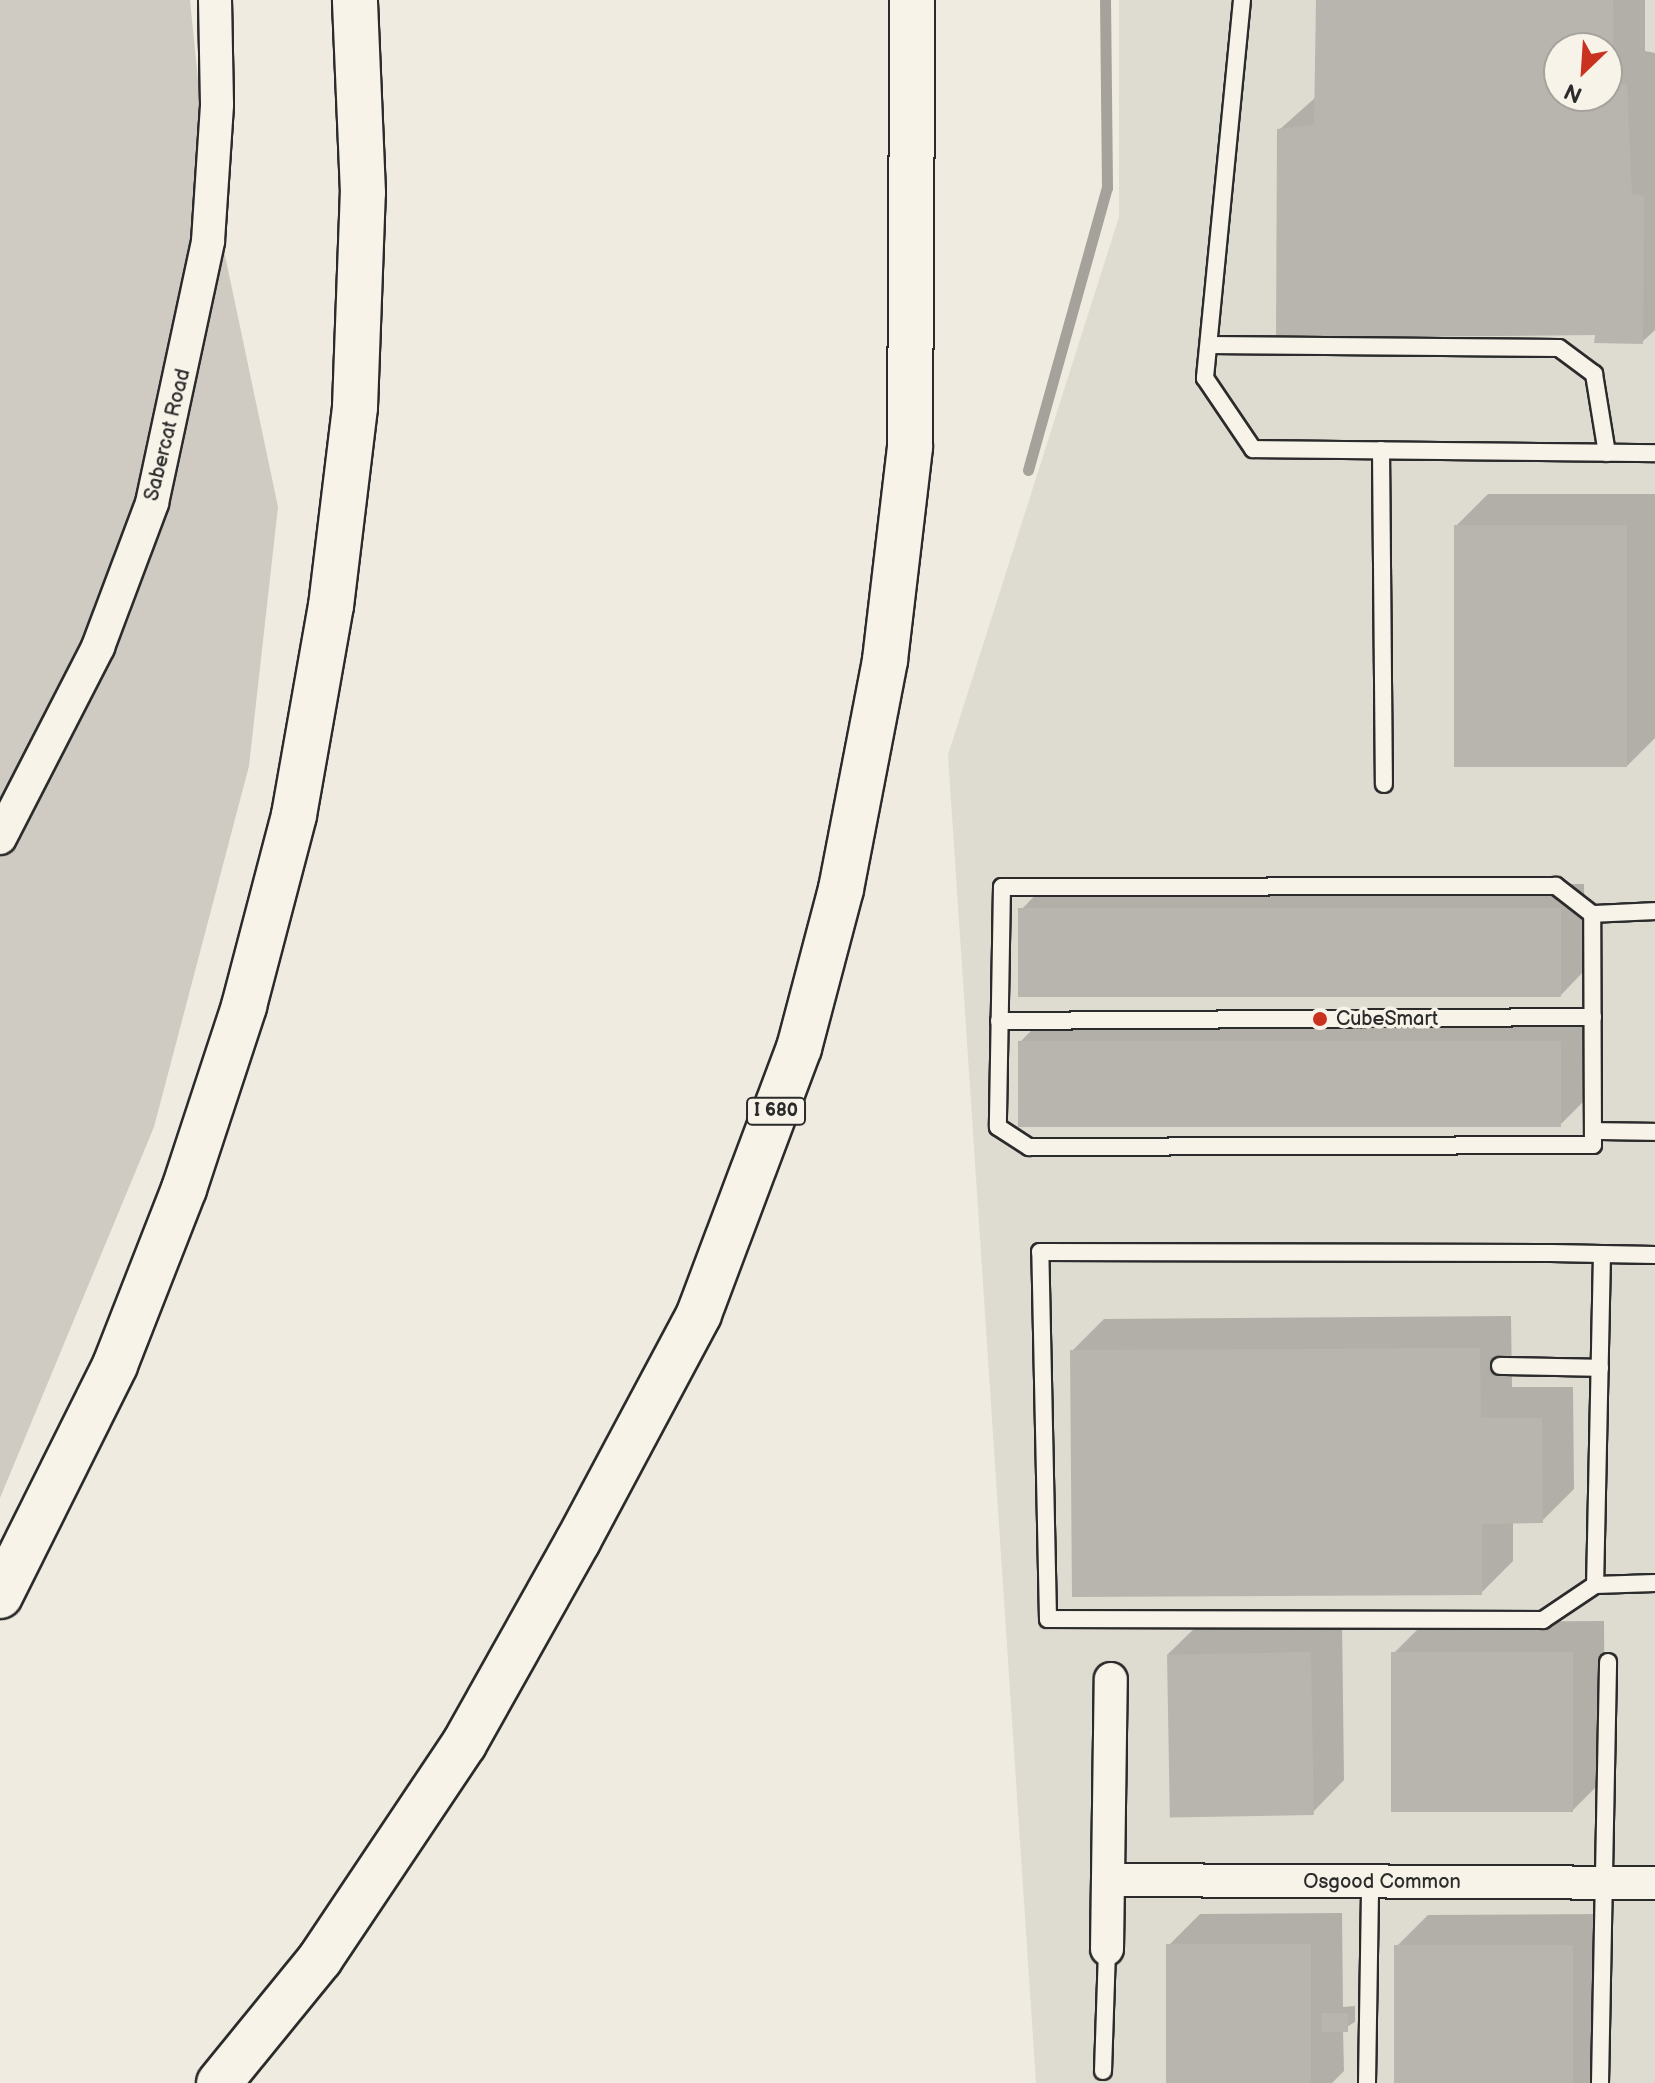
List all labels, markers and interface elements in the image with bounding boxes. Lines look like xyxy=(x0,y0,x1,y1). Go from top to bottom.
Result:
north arrow xyxy=(1543,32,1623,112)
text: N xyxy=(1560,77,1587,108)
street label: Sabercat Road xyxy=(140,366,196,504)
place label: CubeSmart xyxy=(1336,1007,1438,1031)
marker: CubeSmart xyxy=(1311,1010,1329,1028)
road number: I 680 xyxy=(746,1097,806,1125)
street label: Osgood Common xyxy=(1303,1870,1461,1894)

